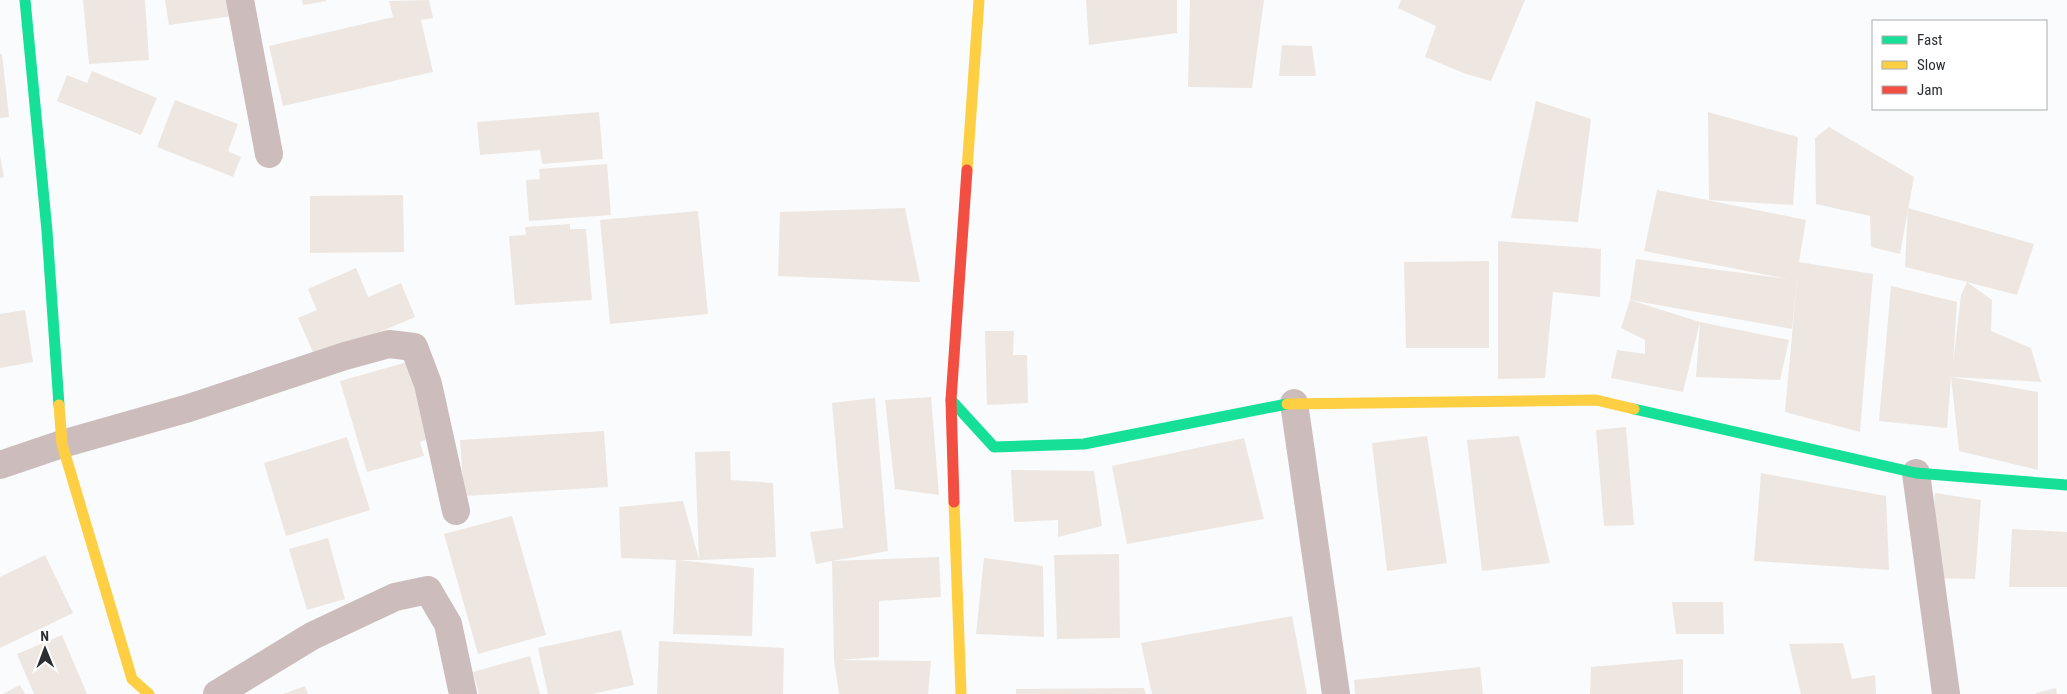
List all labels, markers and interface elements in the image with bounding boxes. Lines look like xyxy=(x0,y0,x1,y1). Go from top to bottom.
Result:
legend xyxy=(1872,20,2047,110)
text: Fast xyxy=(1917,31,1942,49)
text: Slow xyxy=(1917,56,1946,74)
text: Jam xyxy=(1917,81,1943,99)
north arrow xyxy=(20,624,70,674)
text: N xyxy=(40,628,49,644)

